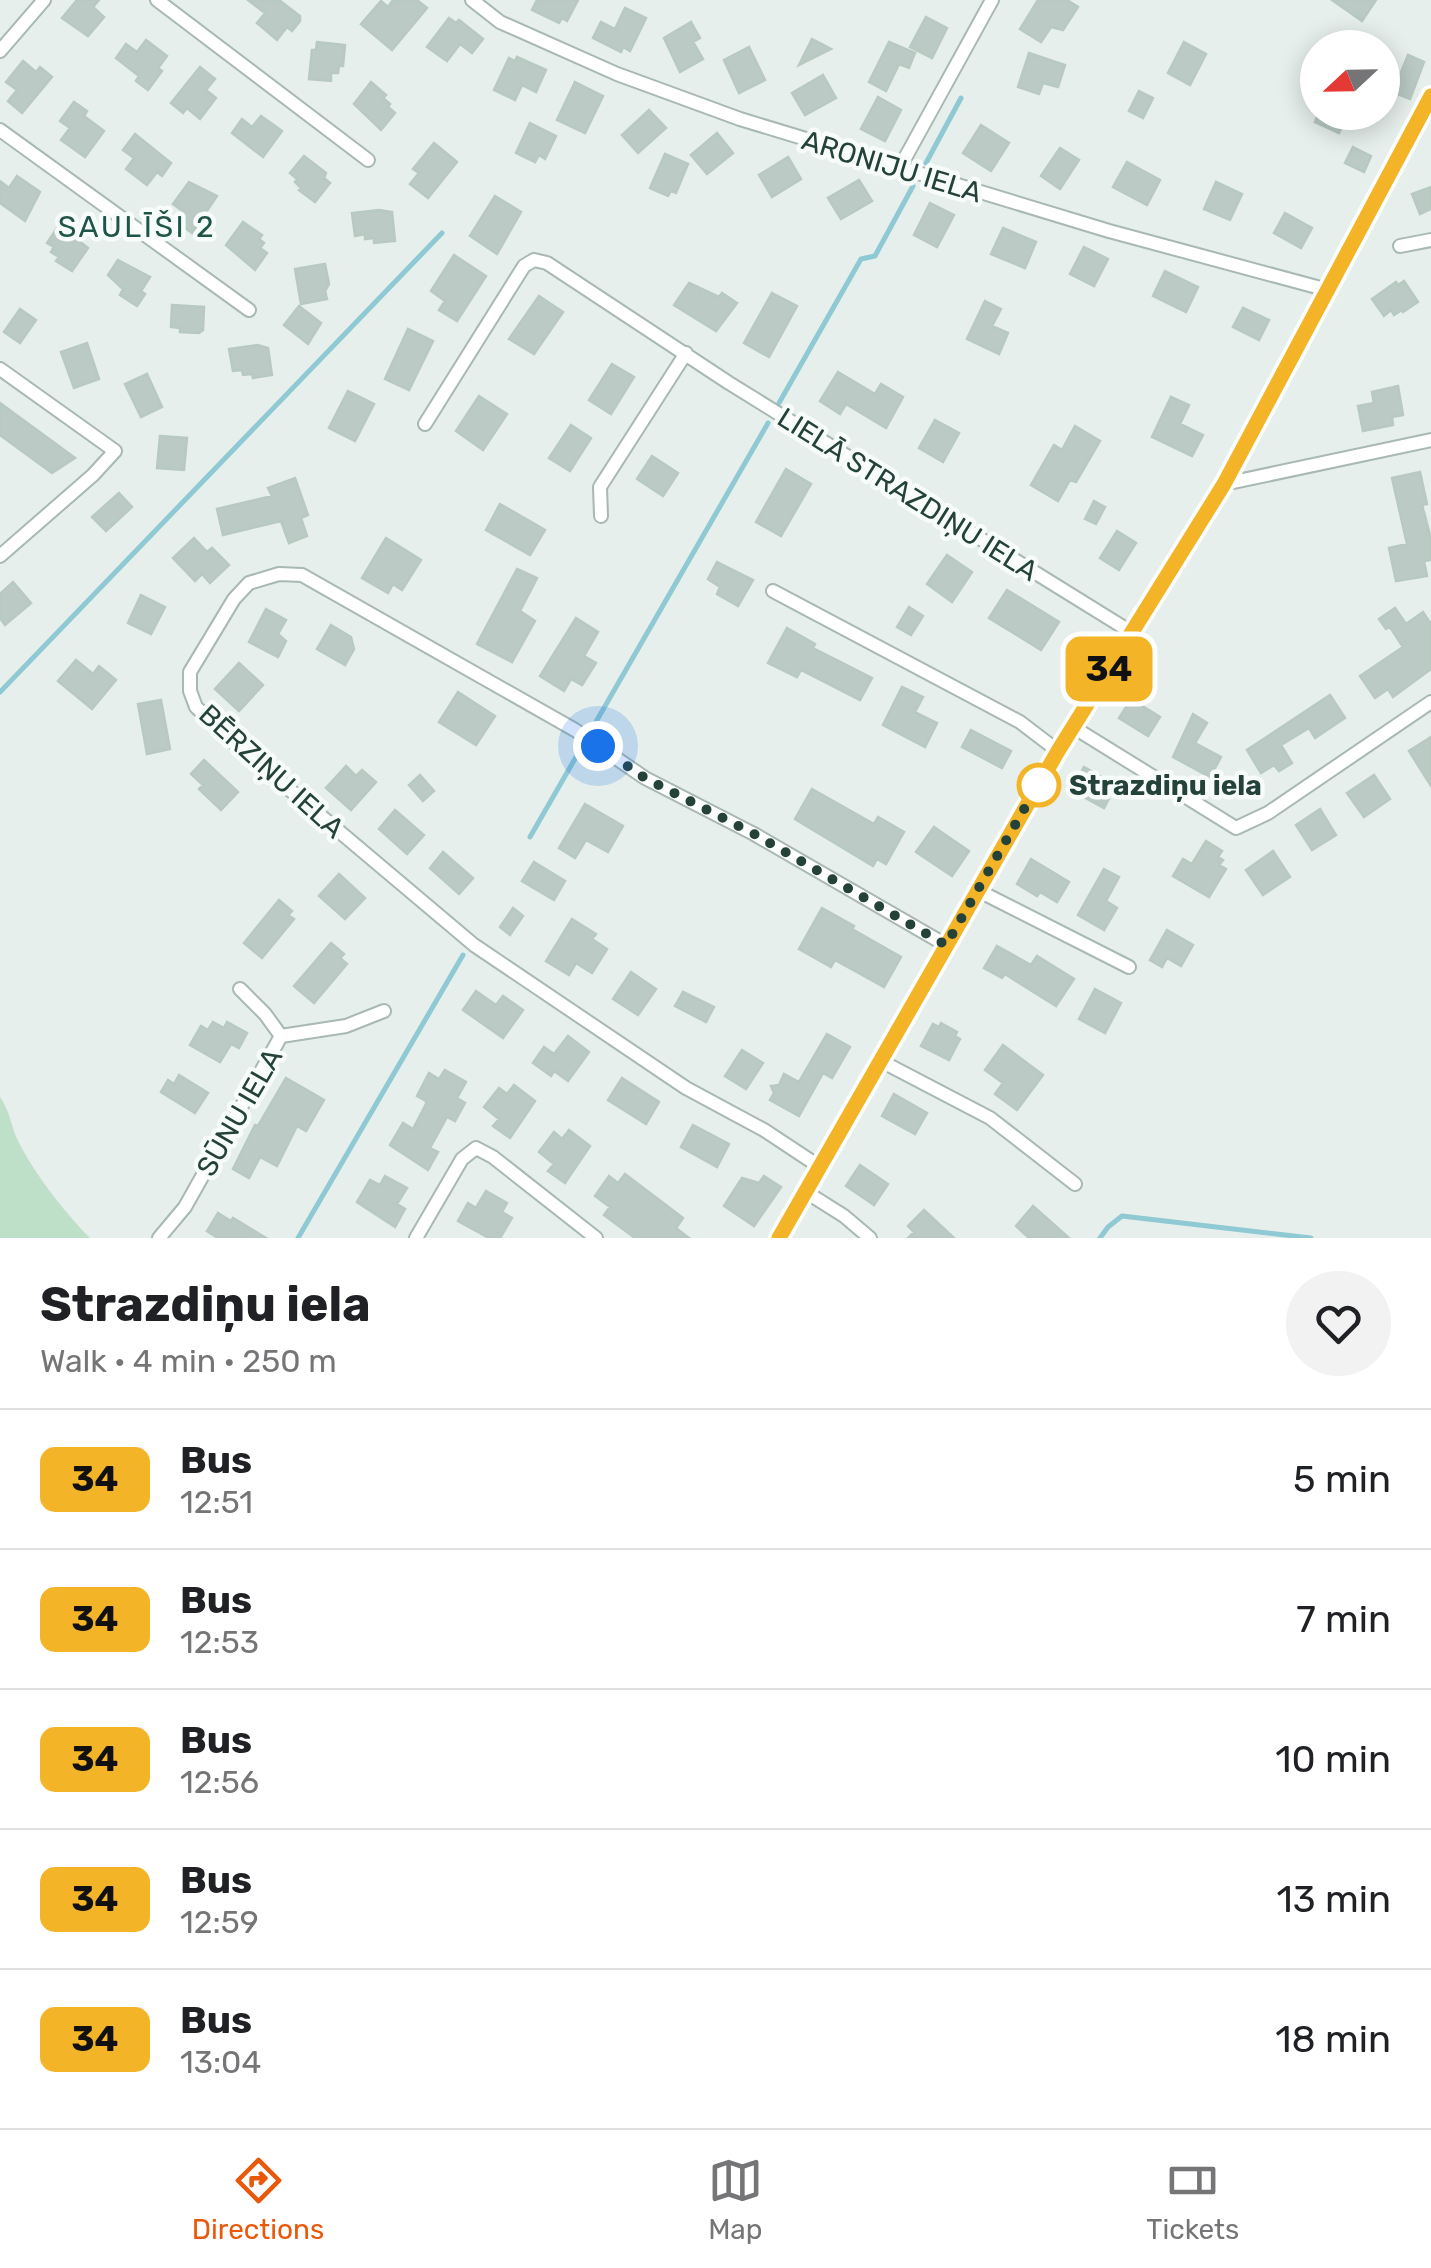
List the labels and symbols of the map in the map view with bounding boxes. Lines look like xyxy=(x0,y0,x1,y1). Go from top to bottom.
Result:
north arrow xyxy=(1300,30,1400,130)
street label: ARONIJU IELA xyxy=(798,123,986,210)
district label: SAULĪŠI 2 xyxy=(58,209,216,245)
street label: LIELĀ STRAZDIŅU IELA xyxy=(772,401,1044,588)
line badge: 34 xyxy=(1064,636,1154,702)
street label: BĒRZIŅU IELA xyxy=(192,698,351,845)
your location xyxy=(573,721,623,771)
marker: Strazdiņu iela xyxy=(1018,764,1060,806)
place label: Strazdiņu iela xyxy=(1069,769,1262,802)
street label: SŪNU IELA xyxy=(190,1042,289,1182)

